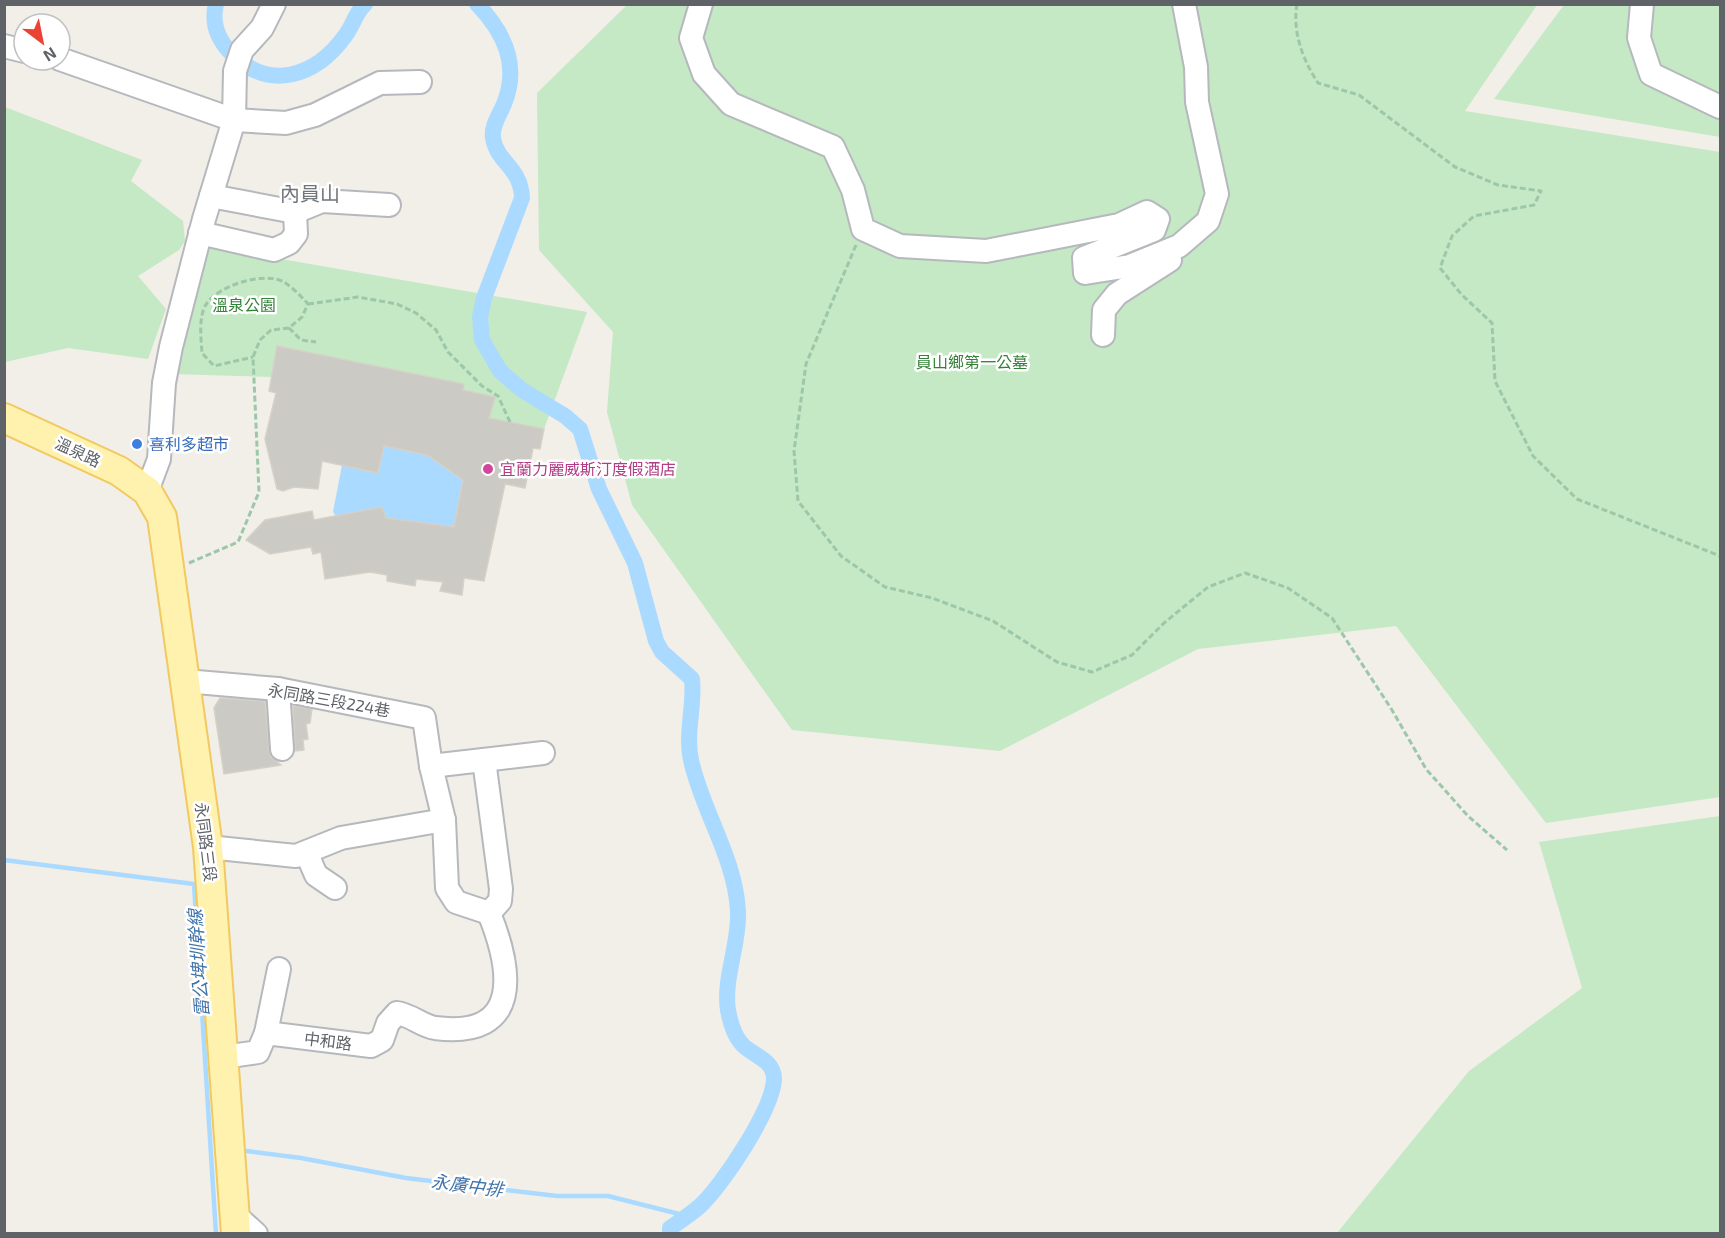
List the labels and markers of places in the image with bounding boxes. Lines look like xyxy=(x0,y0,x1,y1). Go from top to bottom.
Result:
place label: 喜利多超市 xyxy=(149,434,229,453)
marker: 喜利多超市 xyxy=(130,437,144,451)
place label: 宜蘭力麗威斯汀度假酒店 xyxy=(500,459,676,478)
marker: 宜蘭力麗威斯汀度假酒店 xyxy=(481,462,495,476)

